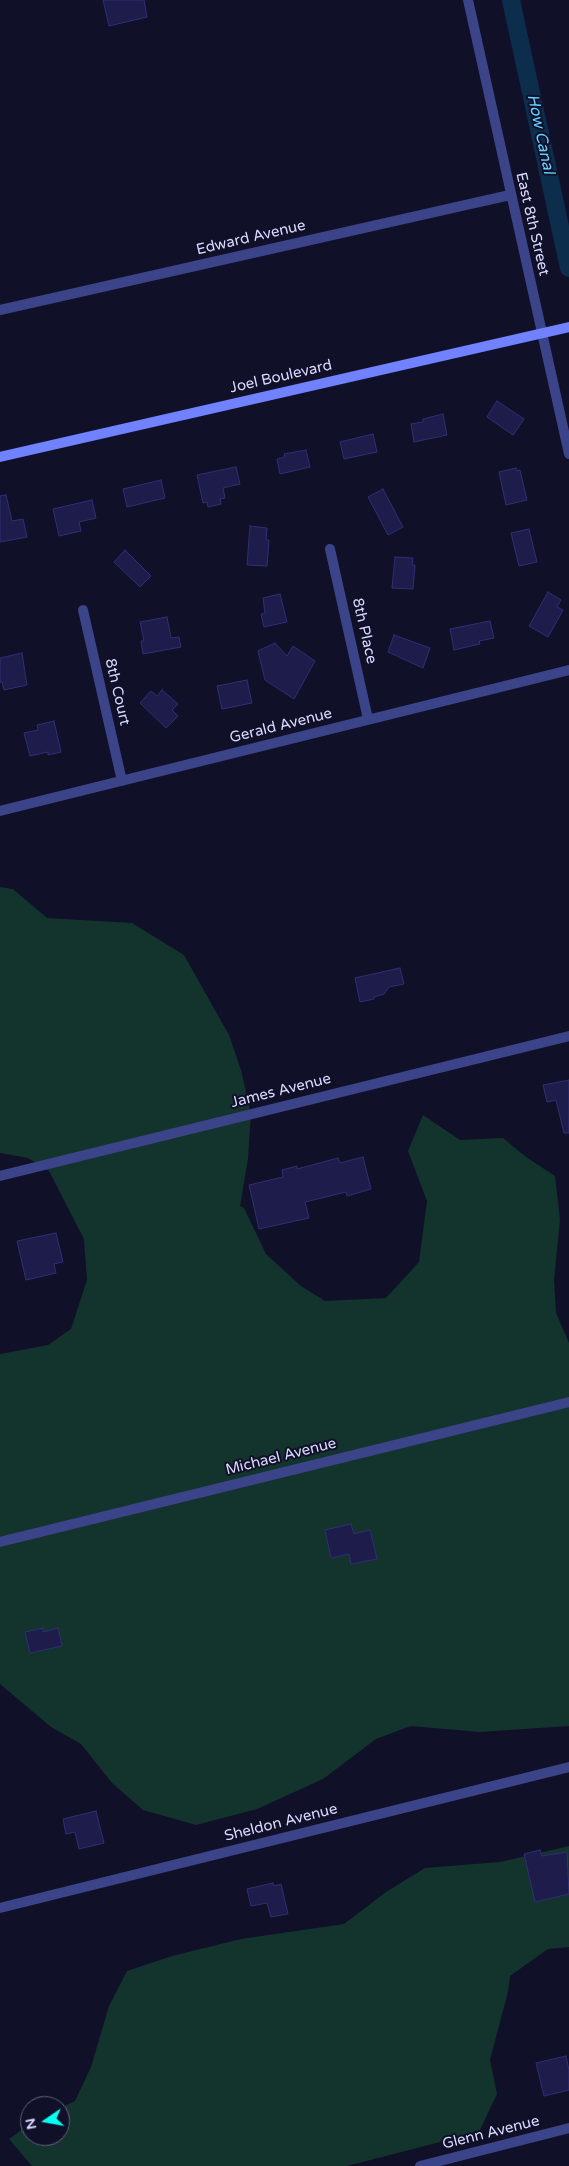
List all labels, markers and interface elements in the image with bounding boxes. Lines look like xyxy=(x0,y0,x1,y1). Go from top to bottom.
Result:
water label: How Canal xyxy=(522,92,558,176)
street label: East 8th Street xyxy=(511,170,553,278)
street label: Edward Avenue xyxy=(195,217,307,259)
street label: Joel Boulevard xyxy=(228,357,334,397)
street label: 8th Place xyxy=(348,596,380,666)
street label: 8th Court xyxy=(101,657,133,727)
street label: Gerald Avenue xyxy=(228,705,334,747)
street label: James Avenue xyxy=(229,1070,333,1112)
street label: Michael Avenue xyxy=(224,1435,338,1479)
street label: Sheldon Avenue xyxy=(223,1800,339,1846)
north arrow xyxy=(20,2096,70,2146)
street label: Glenn Avenue xyxy=(441,2112,541,2154)
text: N xyxy=(21,2117,40,2131)

